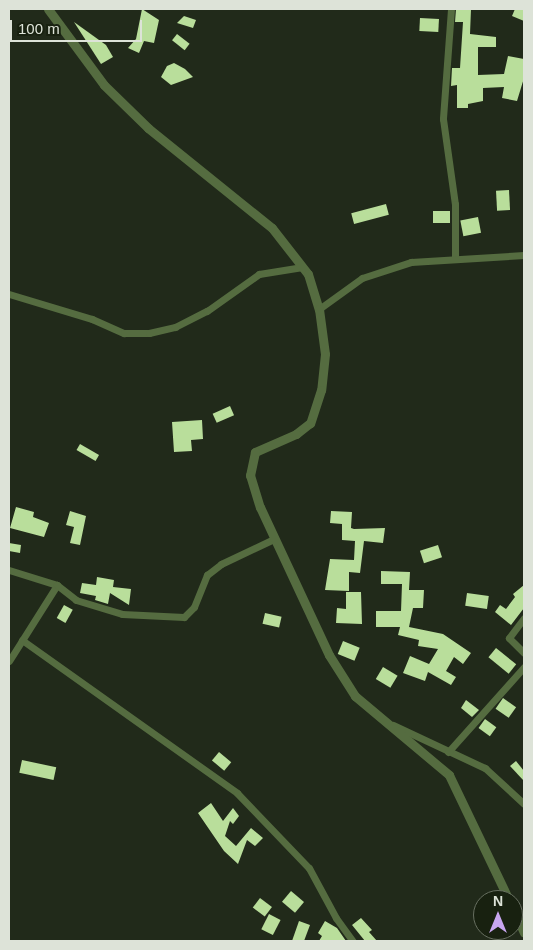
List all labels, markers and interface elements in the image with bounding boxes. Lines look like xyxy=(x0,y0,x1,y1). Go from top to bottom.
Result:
scale bar xyxy=(12,10,145,42)
text: 100 m xyxy=(18,20,60,37)
north arrow xyxy=(473,890,523,940)
text: N xyxy=(493,893,503,909)

